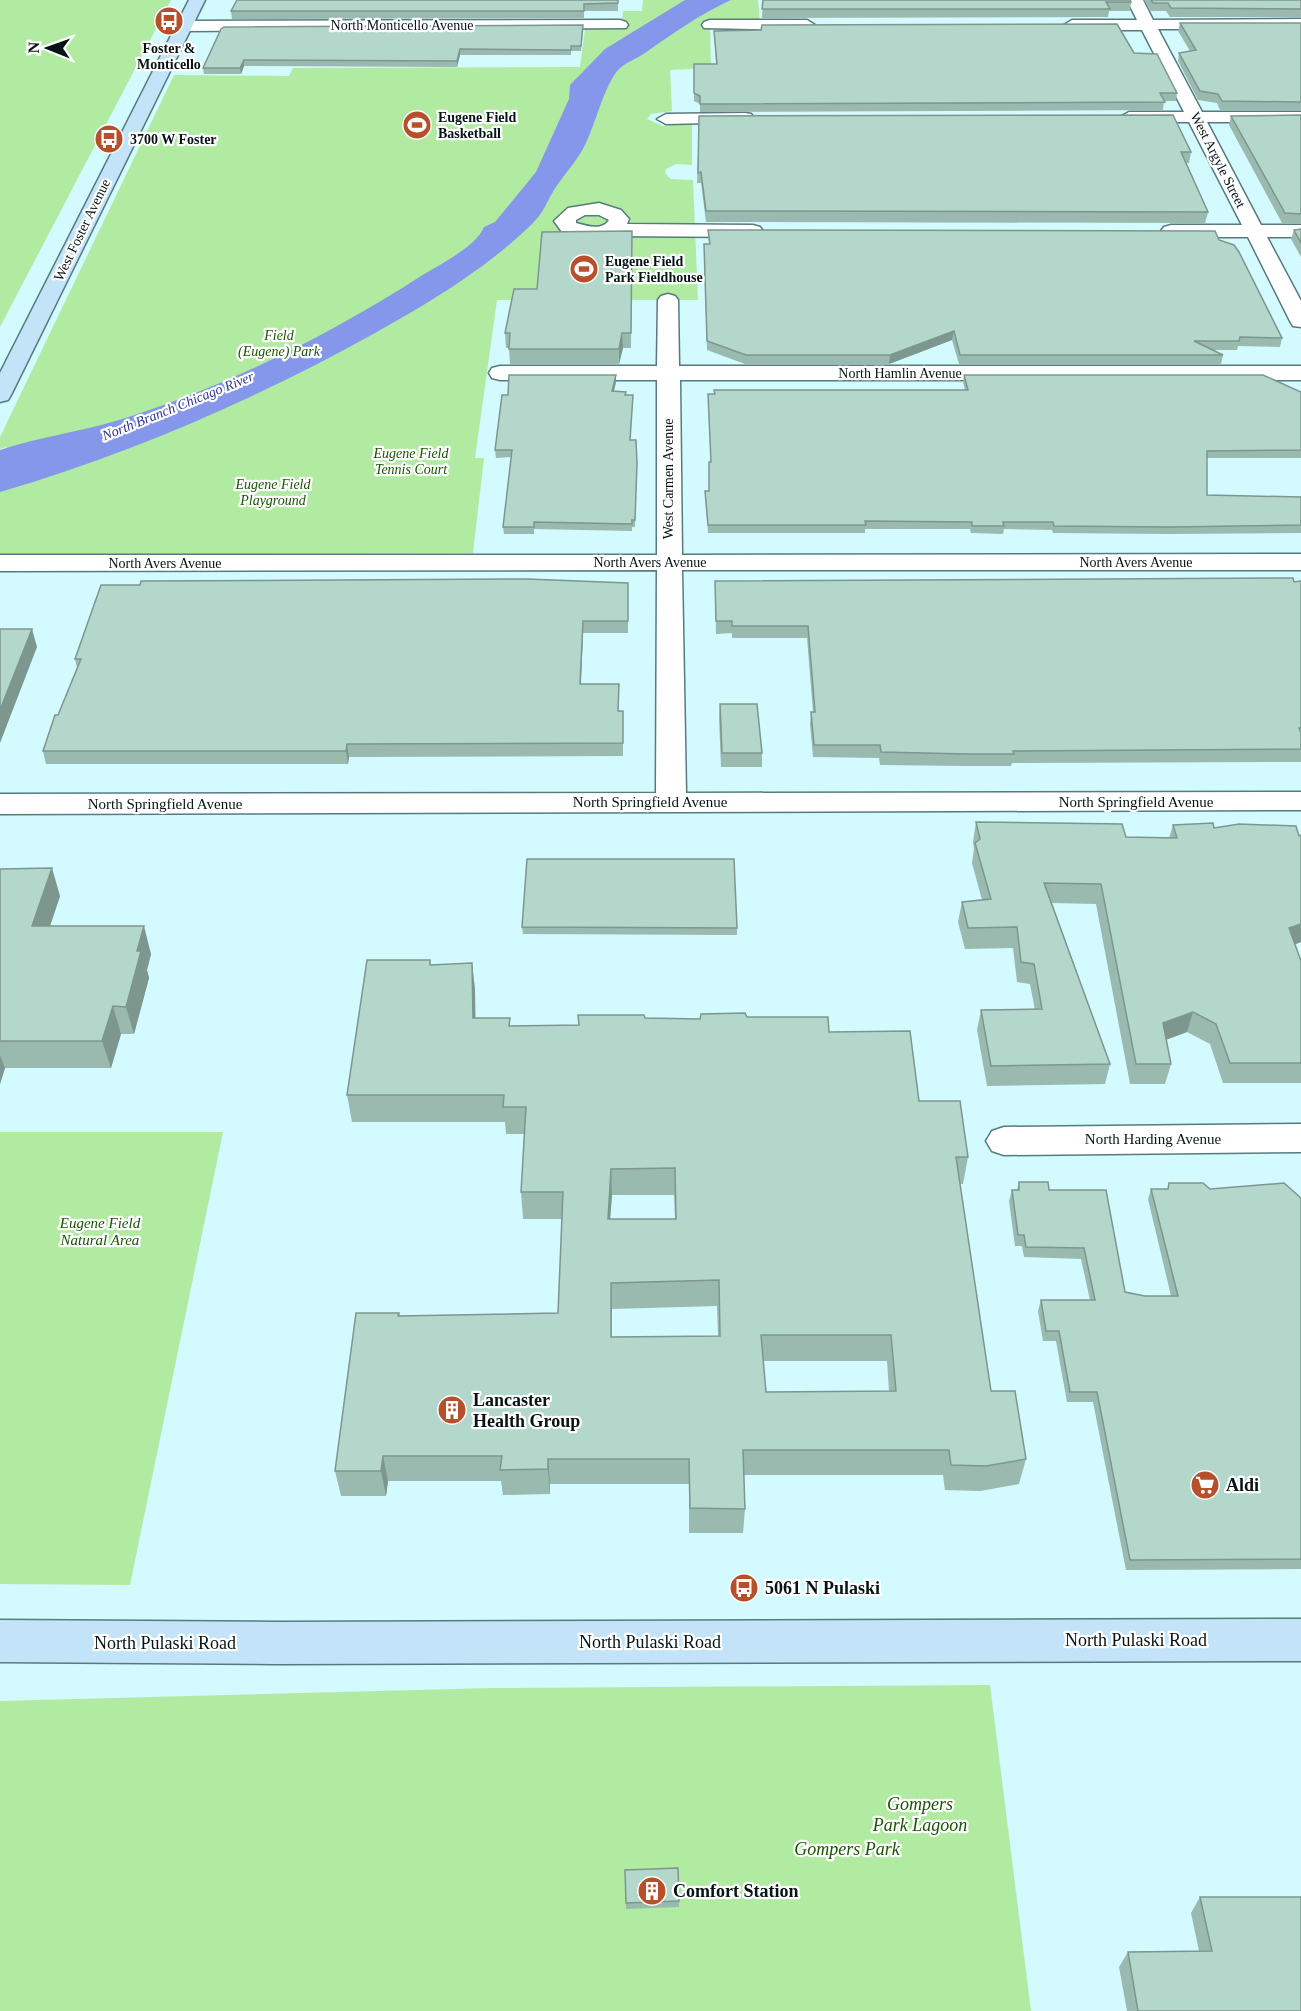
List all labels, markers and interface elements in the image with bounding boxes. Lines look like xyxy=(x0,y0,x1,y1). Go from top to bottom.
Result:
bus stop icon: Foster & Monticello xyxy=(153,5,185,37)
north arrow xyxy=(18,18,78,78)
street label: North Monticello Avenue xyxy=(331,18,473,33)
text: N xyxy=(25,41,42,54)
place label: Foster & Monticello xyxy=(137,41,201,72)
sports icon: Eugene Field Basketball xyxy=(401,109,433,141)
place label: Eugene Field Basketball xyxy=(438,110,516,141)
street label: West Argyle Street xyxy=(1187,110,1249,210)
bus stop icon: 3700 W Foster xyxy=(93,123,125,155)
place label: 3700 W Foster xyxy=(130,132,217,147)
street label: West Foster Avenue xyxy=(51,177,113,283)
sports icon: Eugene Field Park Fieldhouse xyxy=(568,253,600,285)
place label: Eugene Field Park Fieldhouse xyxy=(605,254,703,285)
park label: Field (Eugene) Park xyxy=(238,328,321,360)
street label: North Hamlin Avenue xyxy=(838,366,962,381)
water label: North Branch Chicago River xyxy=(99,368,256,444)
street label: West Carmen Avenue xyxy=(661,419,676,539)
park label: Eugene Field Tennis Court xyxy=(372,446,450,477)
park label: Eugene Field Playground xyxy=(234,477,312,508)
street label: North Avers Avenue xyxy=(593,555,707,570)
street label: North Avers Avenue xyxy=(1079,555,1193,570)
street label: North Avers Avenue xyxy=(108,556,222,571)
street label: North Springfield Avenue xyxy=(573,794,728,810)
street label: North Springfield Avenue xyxy=(1059,794,1214,810)
street label: North Springfield Avenue xyxy=(88,796,243,812)
street label: North Harding Avenue xyxy=(1085,1131,1222,1147)
park label: Eugene Field Natural Area xyxy=(59,1215,141,1248)
place label: Lancaster Health Group xyxy=(473,1390,580,1431)
building icon: Lancaster Health Group xyxy=(436,1394,468,1426)
supermarket icon: Aldi xyxy=(1189,1469,1221,1501)
place label: Aldi xyxy=(1226,1475,1259,1495)
bus stop icon: 5061 N Pulaski xyxy=(728,1572,760,1604)
place label: 5061 N Pulaski xyxy=(765,1578,880,1598)
street label: North Pulaski Road xyxy=(1065,1630,1207,1650)
street label: North Pulaski Road xyxy=(579,1632,721,1652)
street label: North Pulaski Road xyxy=(94,1633,236,1653)
park label: Gompers Park Lagoon xyxy=(872,1794,967,1835)
park label: Gompers Park xyxy=(794,1839,901,1859)
building icon: Comfort Station xyxy=(636,1875,668,1907)
place label: Comfort Station xyxy=(673,1881,798,1901)

